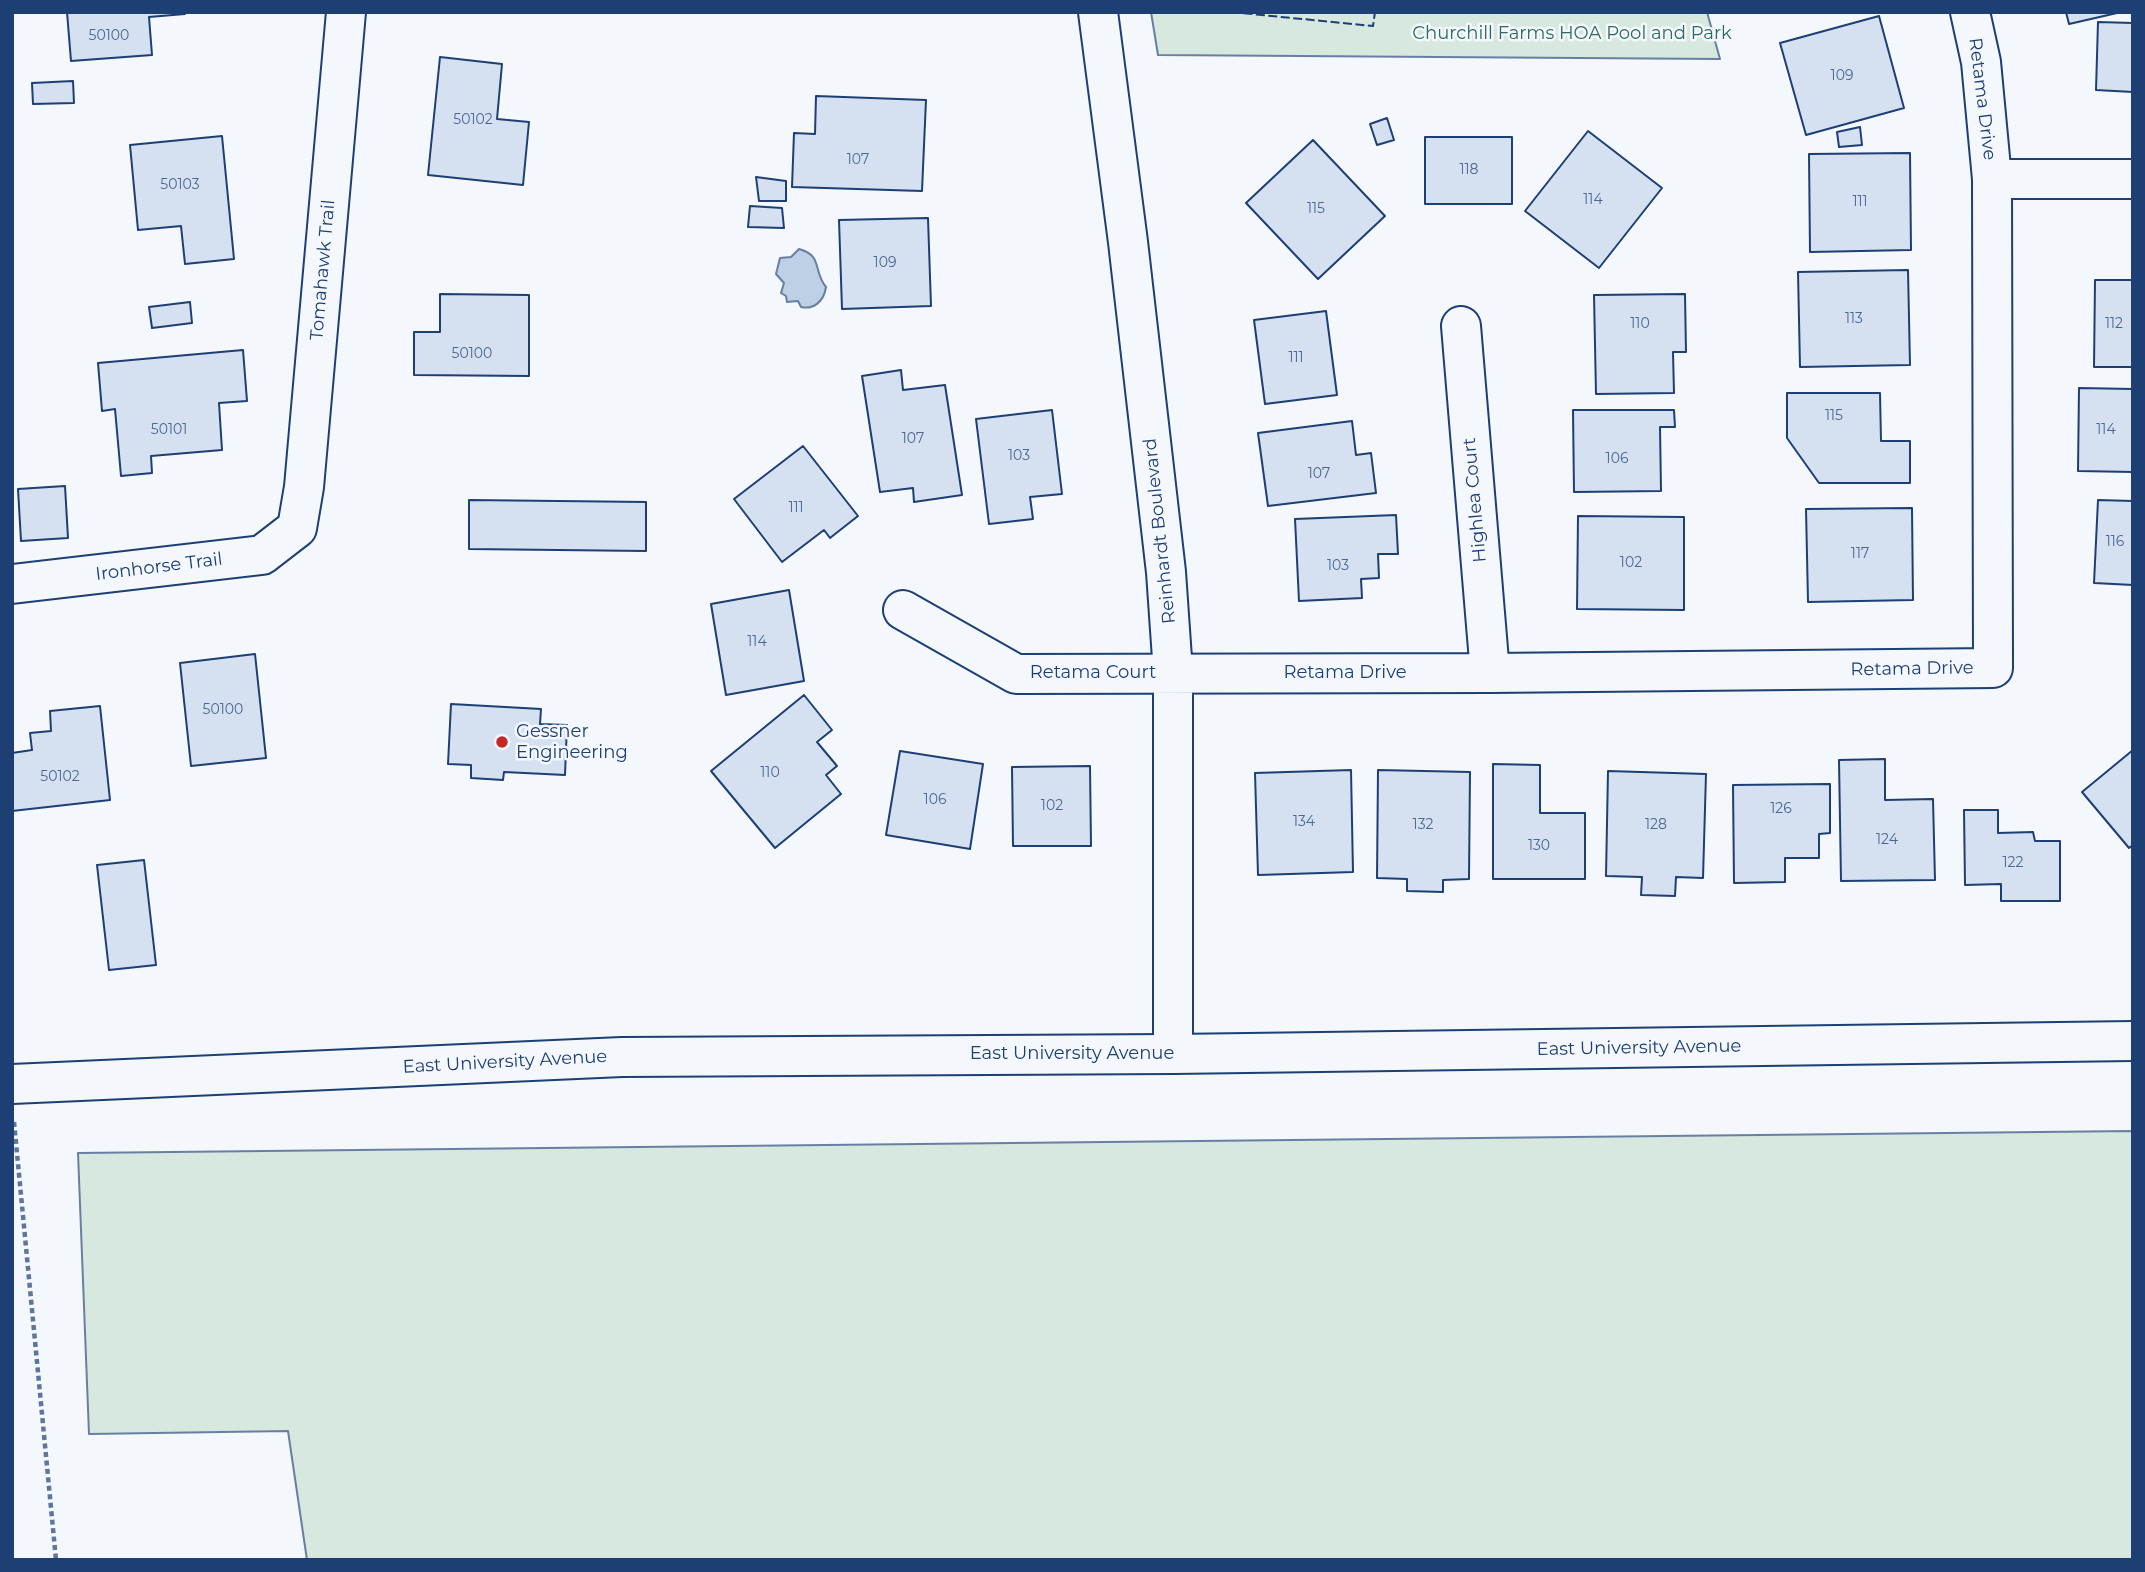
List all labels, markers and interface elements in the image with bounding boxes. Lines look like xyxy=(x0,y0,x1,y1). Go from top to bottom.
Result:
park label: Churchill Farms HOA Pool and Park xyxy=(1412,23,1732,45)
house number: 50100 xyxy=(89,28,129,44)
street label: Retama Drive xyxy=(1964,37,2000,161)
house number: 109 xyxy=(1831,68,1853,84)
house number: 50102 xyxy=(453,112,493,128)
house number: 107 xyxy=(847,152,869,168)
house number: 118 xyxy=(1459,162,1479,178)
house number: 50103 xyxy=(160,177,200,193)
house number: 114 xyxy=(1583,192,1603,208)
house number: 111 xyxy=(1852,194,1868,210)
street label: Tomahawk Trail xyxy=(306,199,340,341)
house number: 115 xyxy=(1307,201,1325,217)
house number: 109 xyxy=(874,255,896,271)
house number: 113 xyxy=(1845,311,1863,327)
house number: 110 xyxy=(1630,316,1650,332)
house number: 112 xyxy=(2105,316,2123,332)
house number: 50100 xyxy=(452,346,492,362)
house number: 111 xyxy=(1288,350,1304,366)
house number: 115 xyxy=(1825,408,1843,424)
house number: 50101 xyxy=(151,422,187,438)
house number: 114 xyxy=(2096,422,2116,438)
house number: 107 xyxy=(902,431,924,447)
street label: Reinhardt Boulevard xyxy=(1140,437,1180,625)
street label: Highlea Court xyxy=(1459,437,1491,563)
house number: 103 xyxy=(1008,448,1030,464)
house number: 106 xyxy=(1606,451,1628,467)
house number: 107 xyxy=(1308,466,1330,482)
house number: 111 xyxy=(788,500,804,516)
house number: 116 xyxy=(2106,534,2124,550)
house number: 117 xyxy=(1851,546,1869,562)
street label: Ironhorse Trail xyxy=(94,548,224,586)
house number: 102 xyxy=(1620,555,1642,571)
house number: 103 xyxy=(1327,558,1349,574)
house number: 114 xyxy=(747,634,767,650)
street label: Retama Drive xyxy=(1850,657,1974,681)
street label: Retama Court xyxy=(1030,662,1156,684)
street label: Retama Drive xyxy=(1283,662,1407,684)
house number: 50100 xyxy=(203,702,243,718)
place label: Gessner Engineering xyxy=(516,721,628,764)
marker: Gessner Engineering xyxy=(494,734,510,750)
house number: 110 xyxy=(760,765,780,781)
house number: 50102 xyxy=(40,769,80,785)
house number: 106 xyxy=(924,792,946,808)
house number: 102 xyxy=(1041,798,1063,814)
house number: 126 xyxy=(1770,801,1792,817)
house number: 134 xyxy=(1293,814,1315,830)
house number: 132 xyxy=(1413,817,1433,833)
house number: 128 xyxy=(1645,817,1667,833)
house number: 124 xyxy=(1876,832,1898,848)
house number: 130 xyxy=(1528,838,1550,854)
house number: 122 xyxy=(2003,855,2023,871)
street label: East University Avenue xyxy=(1536,1035,1742,1061)
street label: East University Avenue xyxy=(970,1043,1174,1065)
street label: East University Avenue xyxy=(402,1046,608,1078)

